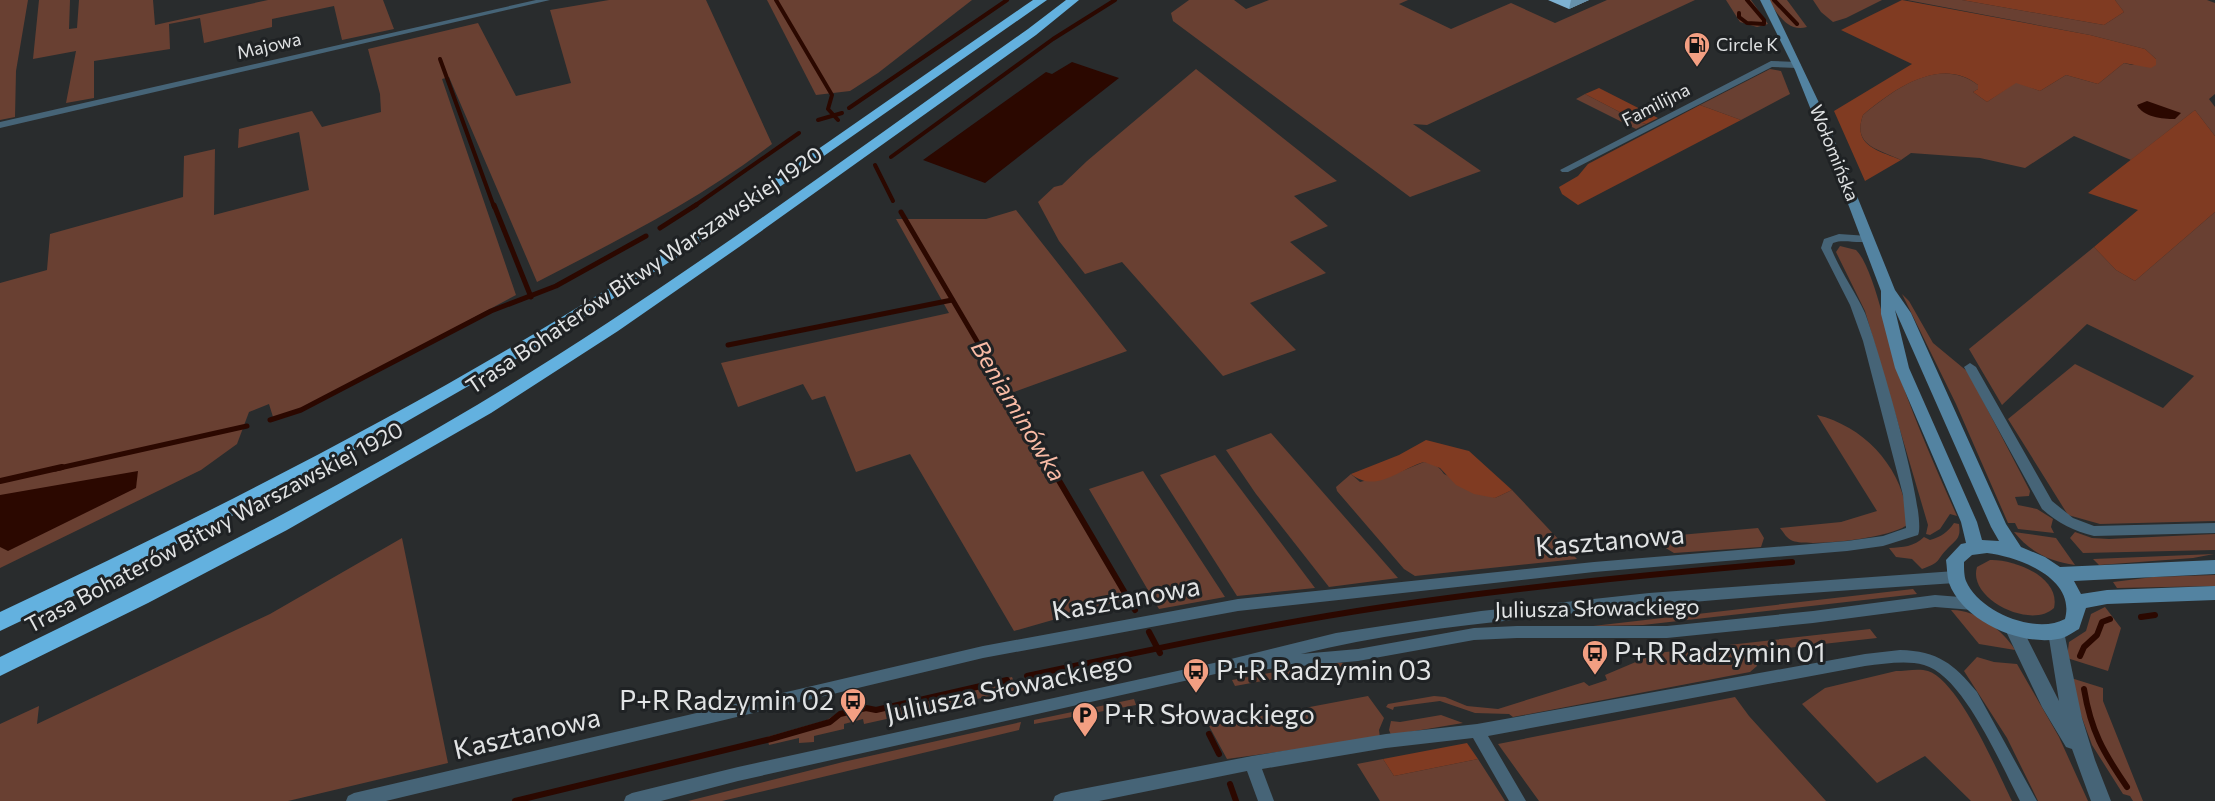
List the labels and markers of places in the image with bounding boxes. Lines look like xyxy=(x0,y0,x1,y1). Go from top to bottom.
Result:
fuel station icon: Circle K xyxy=(1682,30,1712,68)
place label: Circle K xyxy=(1716,33,1778,55)
place label: P+R Radzymin 01 xyxy=(1614,635,1826,668)
bus stop icon: P+R Radzymin 01 xyxy=(1580,638,1610,676)
place label: P+R Radzymin 03 xyxy=(1216,653,1431,686)
bus stop icon: P+R Radzymin 03 xyxy=(1181,656,1211,694)
place label: P+R Radzymin 02 xyxy=(619,683,834,716)
bus stop icon: P+R Radzymin 02 xyxy=(838,686,868,724)
place label: P+R Słowackiego xyxy=(1104,697,1315,730)
parking icon: P+R Słowackiego xyxy=(1070,700,1100,738)

